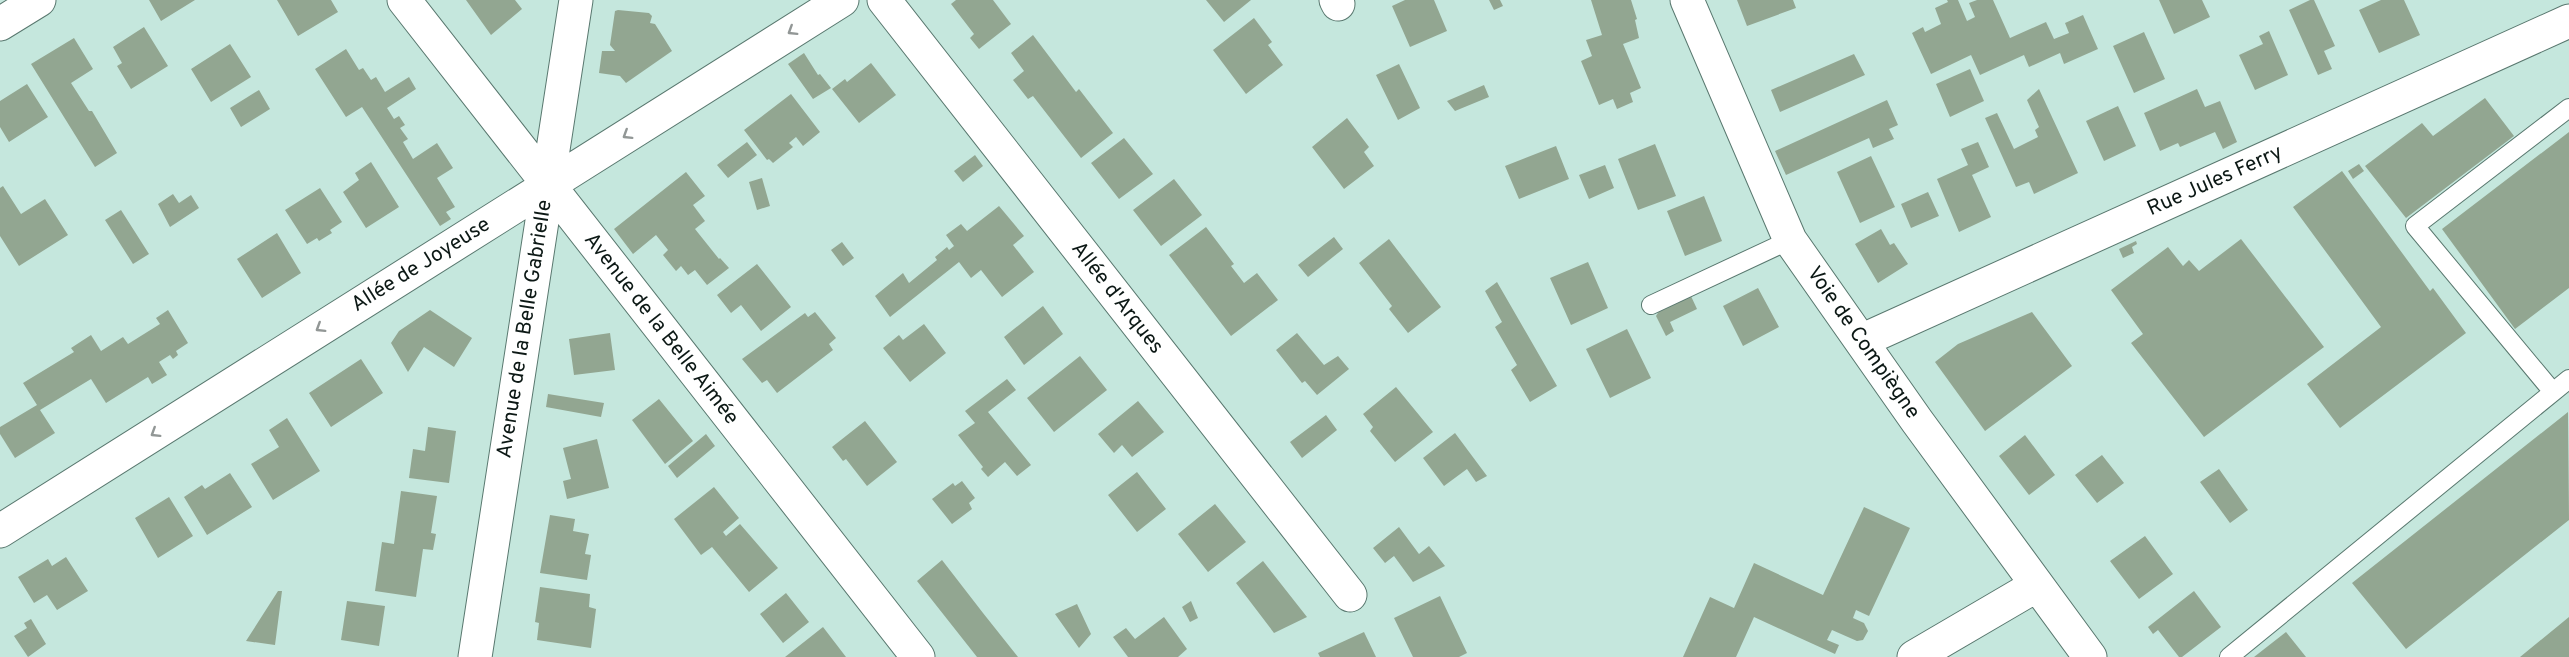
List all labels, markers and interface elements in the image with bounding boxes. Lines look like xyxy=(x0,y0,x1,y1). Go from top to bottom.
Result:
one-way arrow xyxy=(788,24,798,36)
one-way arrow xyxy=(623,127,633,139)
street label: Rue Jules Ferry xyxy=(2143,139,2287,223)
street label: Avenue de la Belle Gabrielle xyxy=(491,198,559,460)
street label: Allée de Joyeuse xyxy=(346,211,496,319)
street label: Avenue de la Belle Aimée xyxy=(578,227,744,431)
street label: Allée d'Arques xyxy=(1065,236,1169,360)
street label: Voie de Compiègne xyxy=(1800,261,1926,425)
one-way arrow xyxy=(316,321,326,333)
one-way arrow xyxy=(151,425,162,436)

